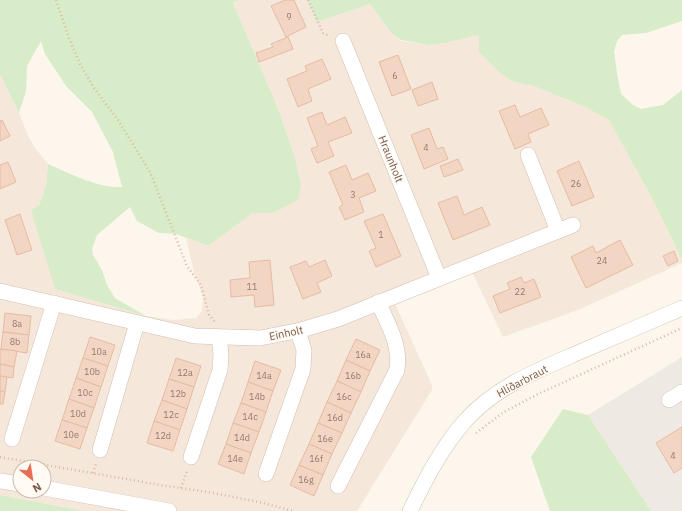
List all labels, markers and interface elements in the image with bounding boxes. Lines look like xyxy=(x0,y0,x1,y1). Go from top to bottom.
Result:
house number: 9 xyxy=(286,11,292,22)
house number: 6 xyxy=(392,70,398,81)
street label: Hraunholt xyxy=(375,133,407,185)
house number: 4 xyxy=(423,142,429,153)
house number: 26 xyxy=(571,178,581,189)
house number: 3 xyxy=(350,189,356,200)
house number: 1 xyxy=(378,229,384,240)
house number: 24 xyxy=(597,255,607,266)
house number: 11 xyxy=(247,281,257,292)
house number: 22 xyxy=(515,286,525,297)
house number: 8a xyxy=(12,318,22,329)
street label: Einholt xyxy=(268,323,305,343)
house number: 8b xyxy=(10,336,20,347)
house number: 10a xyxy=(91,346,107,357)
house number: 16a xyxy=(355,349,371,360)
street label: Hlíðarbraut xyxy=(494,362,550,400)
house number: 10b xyxy=(84,366,100,377)
house number: 12a xyxy=(177,367,193,378)
house number: 14a xyxy=(256,370,272,381)
house number: 16b xyxy=(345,370,361,381)
house number: 10c xyxy=(77,387,93,398)
house number: 12b xyxy=(170,388,186,399)
house number: 14b xyxy=(249,391,265,402)
house number: 16c xyxy=(336,391,352,402)
house number: 10d xyxy=(70,408,86,419)
house number: 12c xyxy=(163,409,179,420)
house number: 14c xyxy=(242,411,258,422)
house number: 16d xyxy=(327,412,343,423)
house number: 10e xyxy=(63,429,79,440)
house number: 12d xyxy=(155,430,171,441)
house number: 14d xyxy=(234,432,250,443)
house number: 16e xyxy=(317,433,333,444)
house number: 4 xyxy=(670,450,676,461)
house number: 14e xyxy=(227,453,243,464)
house number: 16f xyxy=(309,453,323,464)
north arrow xyxy=(12,459,52,499)
house number: 16g xyxy=(298,474,314,485)
text: N xyxy=(30,480,44,496)

